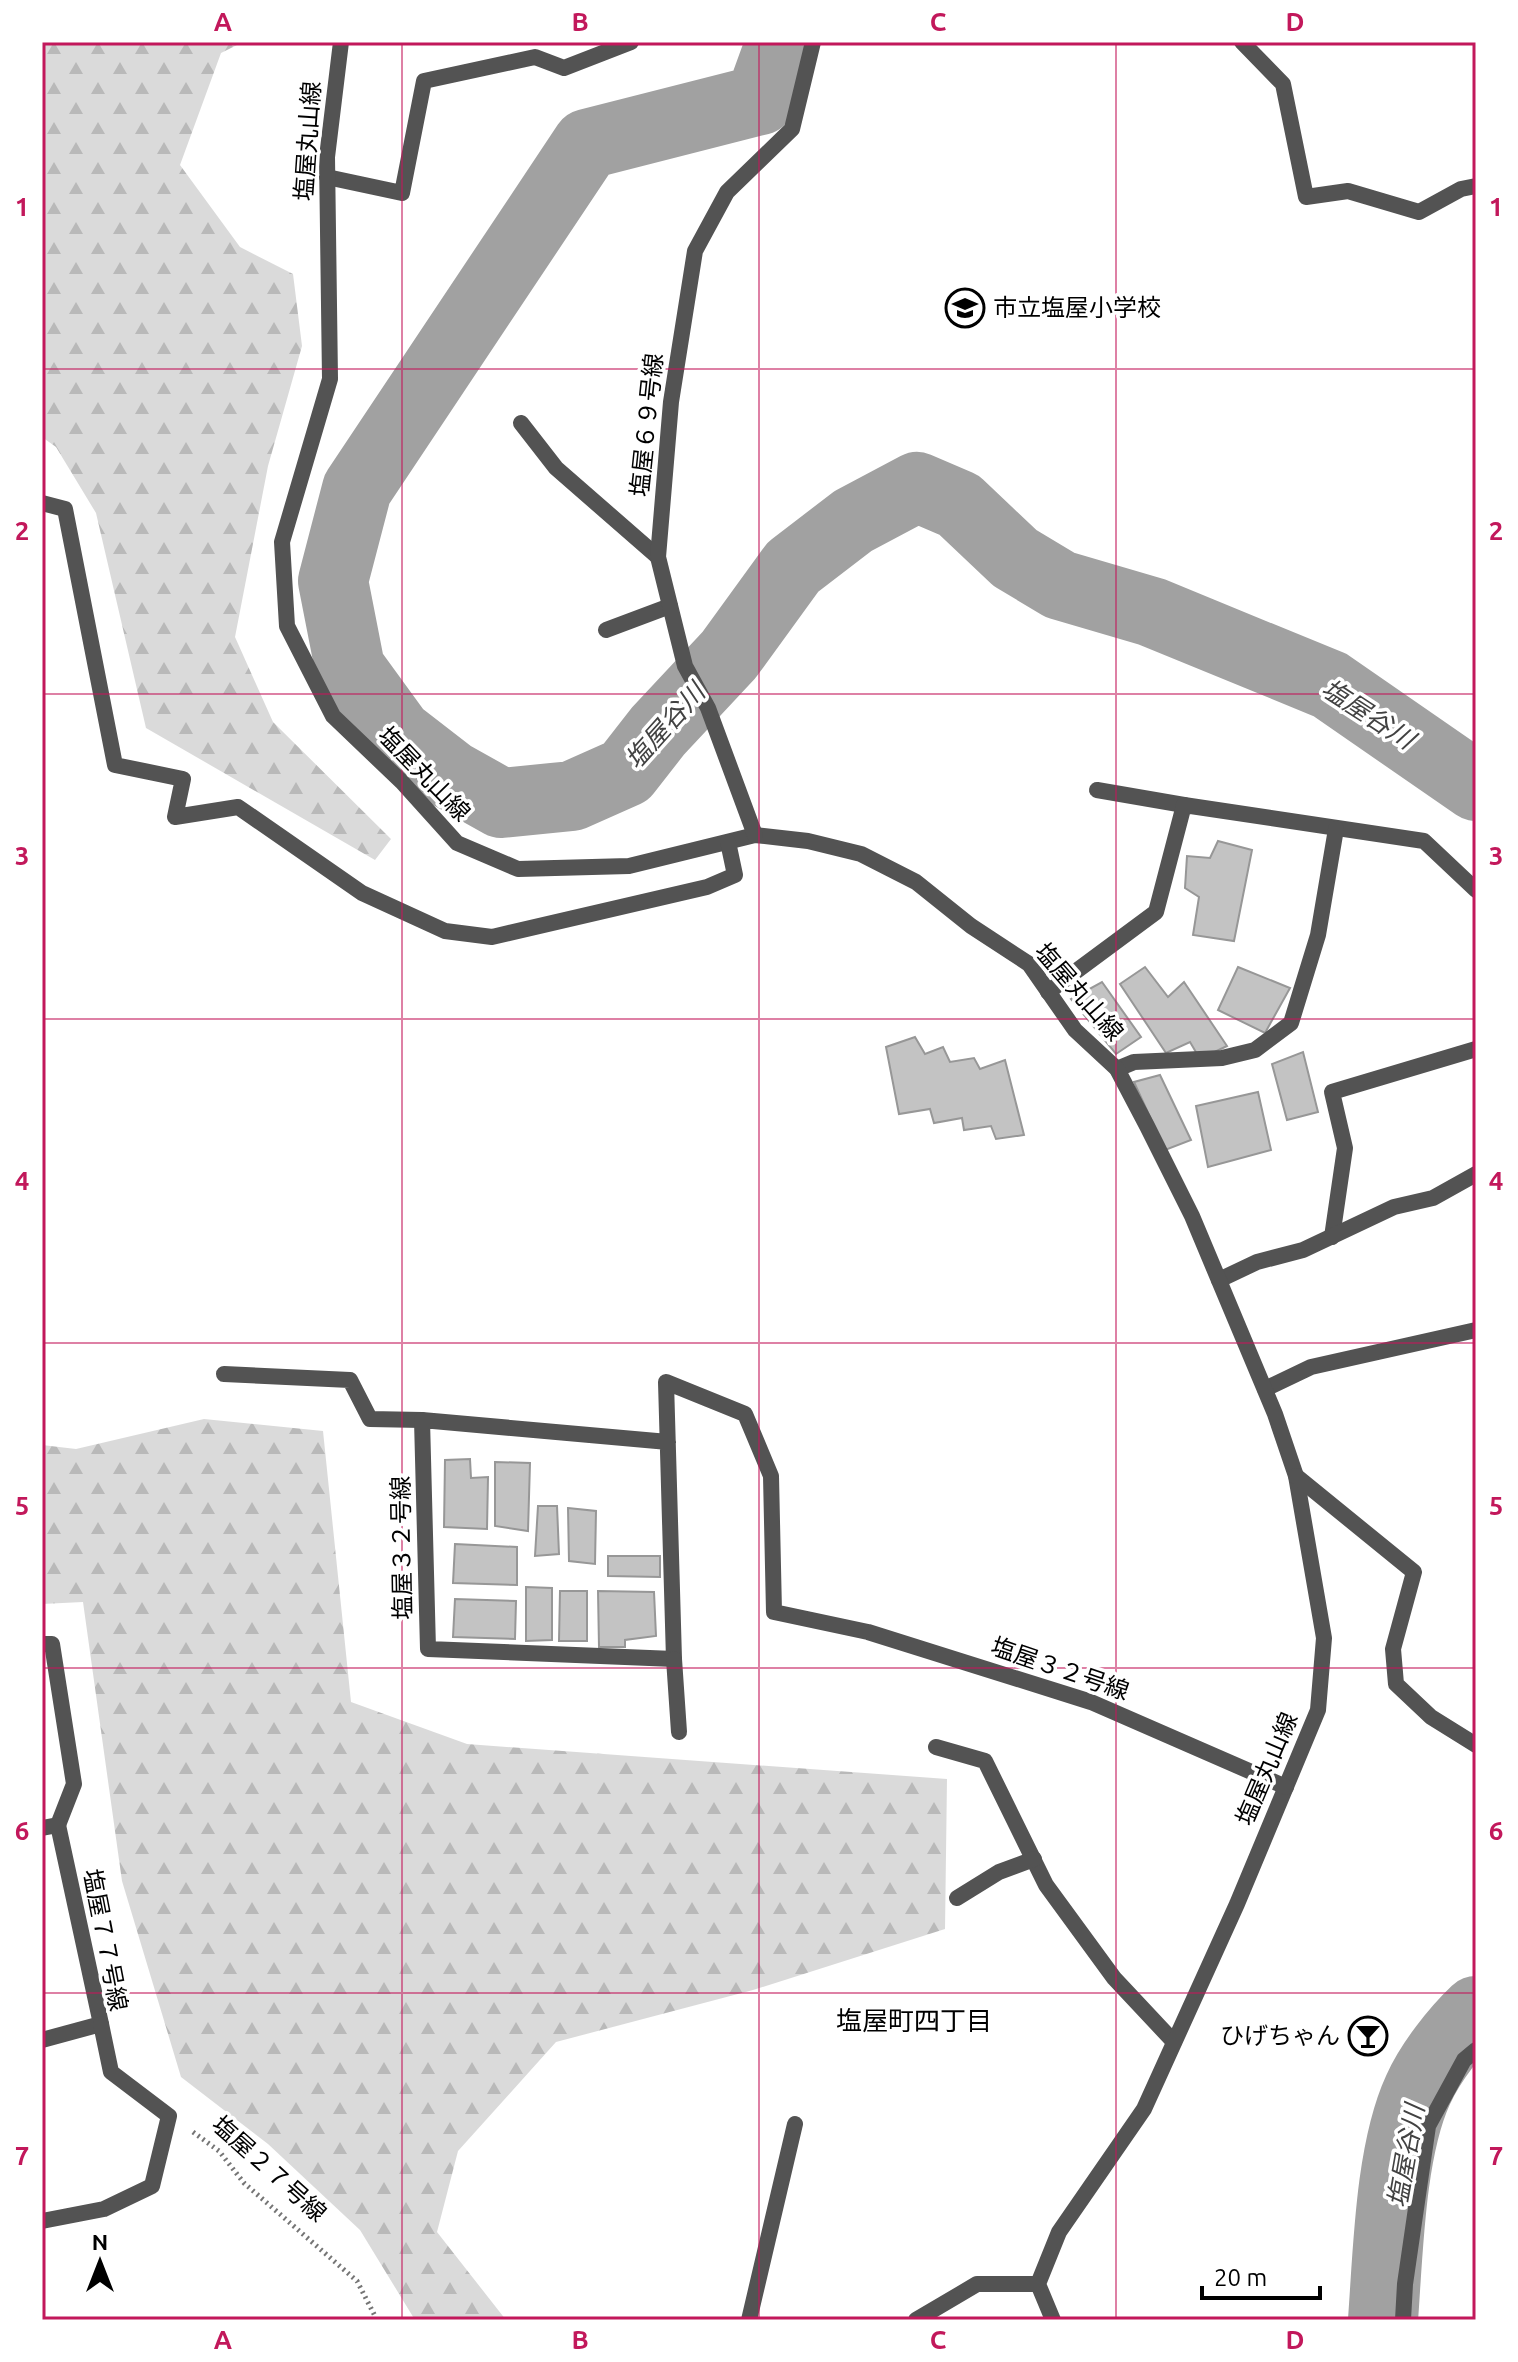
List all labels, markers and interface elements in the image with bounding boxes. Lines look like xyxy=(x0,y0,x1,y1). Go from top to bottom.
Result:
text: A xyxy=(214,7,233,36)
text: B xyxy=(571,7,589,36)
text: C xyxy=(930,7,947,36)
text: D xyxy=(1286,7,1304,36)
street label: 塩屋丸山線 xyxy=(290,80,325,202)
text: 1 xyxy=(15,192,29,221)
text: 1 xyxy=(1489,192,1503,221)
school or university icon: 市立塩屋小学校 xyxy=(944,287,986,329)
place label: 市立塩屋小学校 xyxy=(993,294,1161,321)
street label: 塩屋６９号線 xyxy=(626,352,667,498)
text: 2 xyxy=(15,516,29,545)
text: 2 xyxy=(1489,516,1503,545)
water label: 塩屋谷川 xyxy=(1317,673,1422,756)
water label: 塩屋谷川 xyxy=(619,675,712,774)
street label: 塩屋丸山線 xyxy=(373,721,476,826)
text: 3 xyxy=(15,841,29,870)
text: 3 xyxy=(1489,841,1503,870)
street label: 塩屋丸山線 xyxy=(1030,938,1129,1046)
text: 4 xyxy=(15,1166,29,1195)
text: 4 xyxy=(1489,1166,1503,1195)
street label: 塩屋３２号線 xyxy=(387,1476,416,1620)
text: 5 xyxy=(15,1491,29,1520)
text: 5 xyxy=(1489,1491,1503,1520)
street label: 塩屋３２号線 xyxy=(988,1632,1133,1705)
street label: 塩屋丸山線 xyxy=(1231,1708,1302,1829)
text: 6 xyxy=(15,1816,29,1845)
text: 6 xyxy=(1489,1816,1503,1845)
street label: 塩屋７７号線 xyxy=(79,1867,132,2013)
district label: 塩屋町四丁目 xyxy=(836,2006,992,2035)
bar icon: ひげちゃん xyxy=(1347,2015,1389,2057)
place label: ひげちゃん xyxy=(1220,2022,1340,2049)
water label: 塩屋谷川 xyxy=(1382,2099,1429,2210)
street label: 塩屋２７号線 xyxy=(207,2110,332,2227)
text: 7 xyxy=(15,2141,29,2170)
text: 7 xyxy=(1489,2141,1503,2170)
north arrow xyxy=(60,2222,140,2302)
text: N xyxy=(92,2229,108,2254)
scale bar xyxy=(1202,2250,1320,2300)
text: 20 m xyxy=(1214,2264,1267,2291)
text: A xyxy=(214,2325,233,2354)
text: B xyxy=(571,2325,589,2354)
text: C xyxy=(930,2325,947,2354)
text: D xyxy=(1286,2325,1304,2354)

